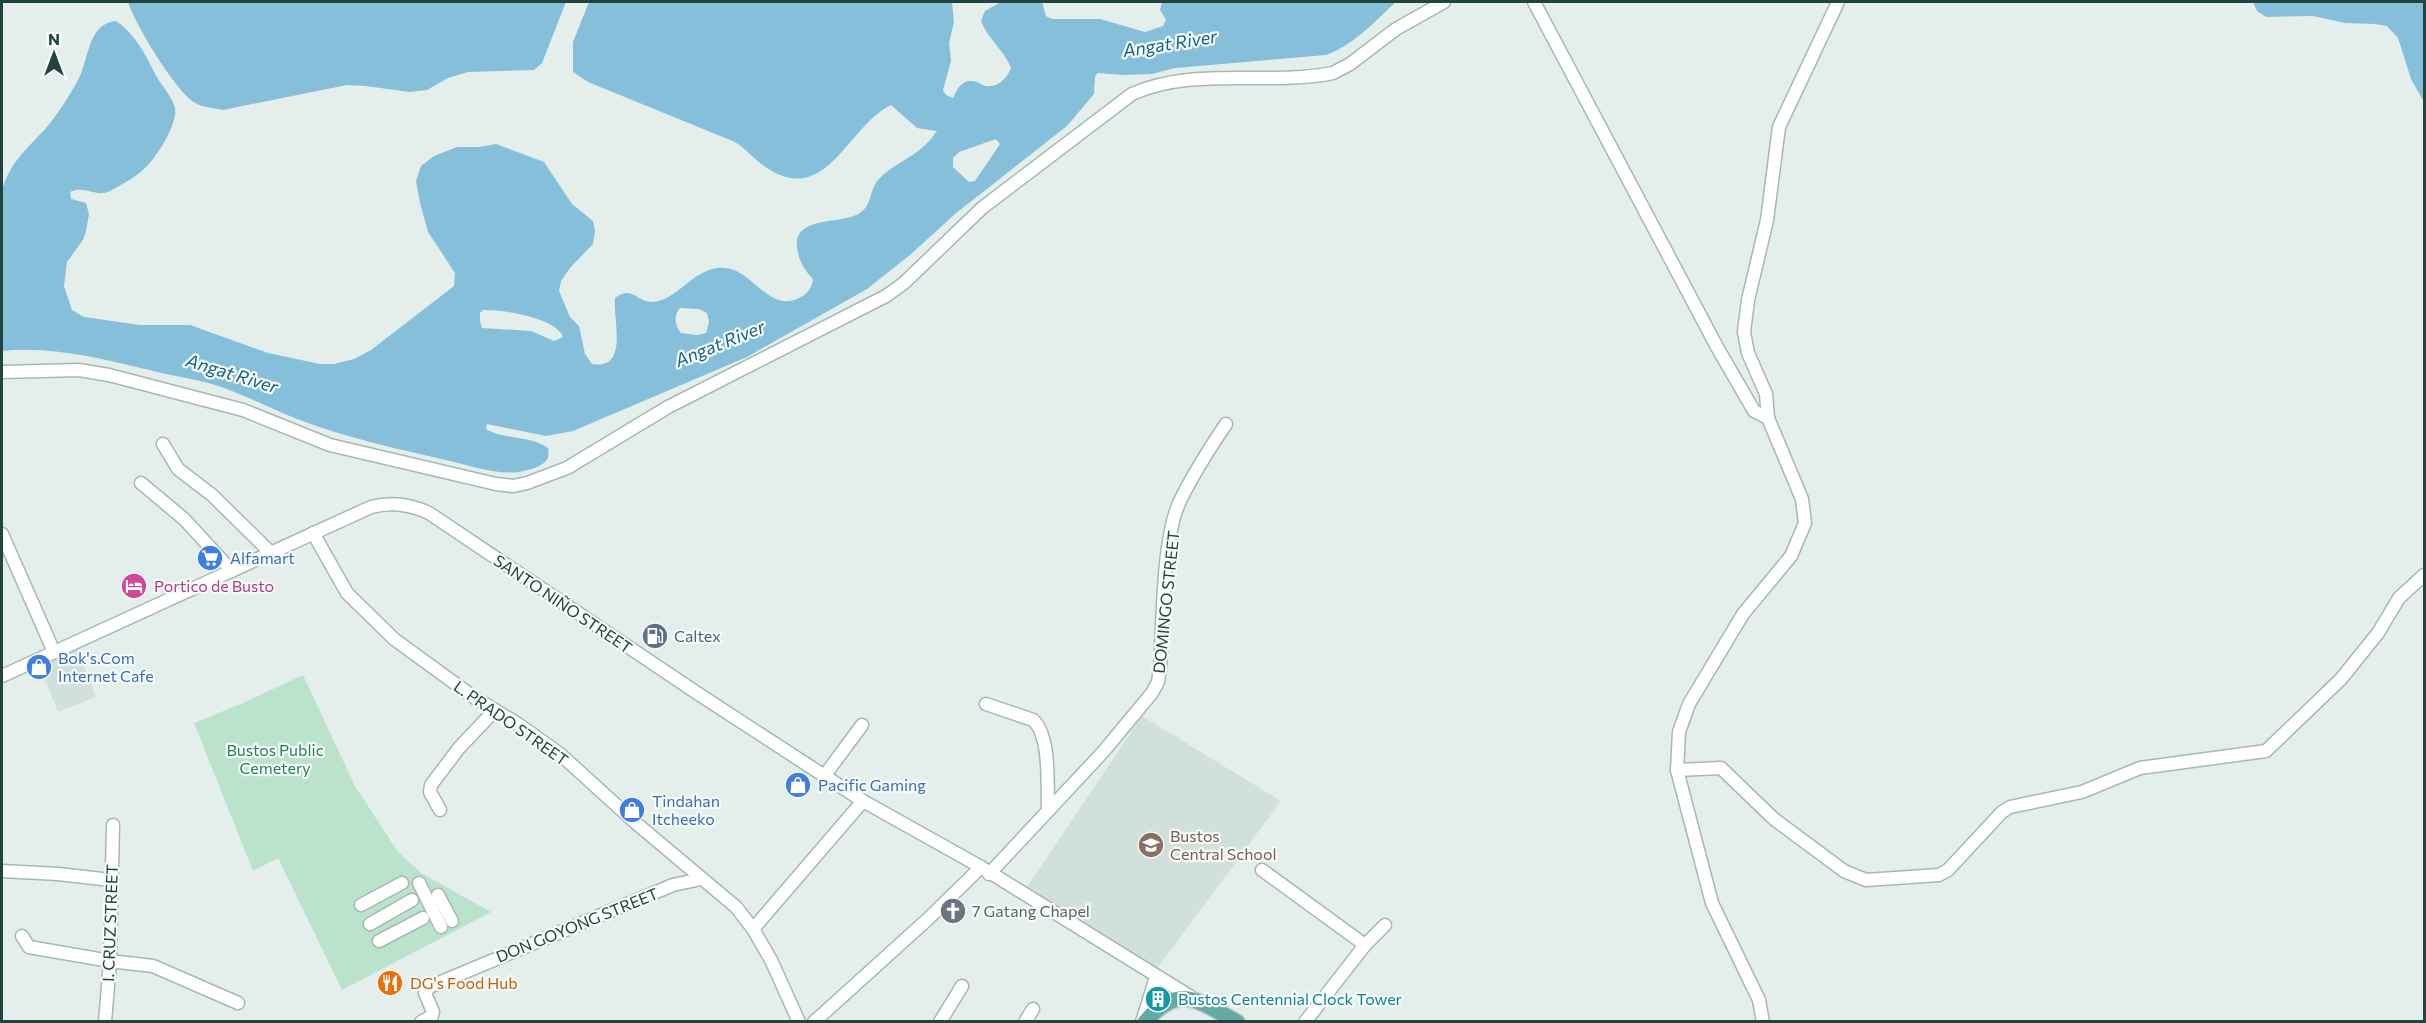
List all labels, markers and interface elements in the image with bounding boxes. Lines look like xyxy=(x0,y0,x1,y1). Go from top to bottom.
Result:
north arrow xyxy=(24,24,84,84)
water label: Angat River xyxy=(1120,25,1219,61)
text: N xyxy=(48,29,60,48)
water label: Angat River xyxy=(671,315,769,371)
water label: Angat River xyxy=(183,348,282,398)
street label: DOMINGO STREET xyxy=(1149,530,1182,674)
supermarket icon: Alfamart xyxy=(195,543,225,573)
place label: Alfamart xyxy=(230,548,295,567)
street label: SANTO NIÑO STREET xyxy=(491,550,636,657)
hotel icon: Portico de Busto xyxy=(119,571,149,601)
place label: Portico de Busto xyxy=(154,576,274,595)
fuel station icon: Caltex xyxy=(640,621,670,651)
place label: Caltex xyxy=(674,626,721,645)
place label: Bok's.Com Internet Cafe xyxy=(58,648,154,685)
shop icon: Bok's.Com Internet Cafe xyxy=(24,652,54,682)
street label: L. PRADO STREET xyxy=(450,676,572,769)
park label: Bustos Public Cemetery xyxy=(226,740,324,777)
shop icon: Pacific Gaming xyxy=(783,770,813,800)
place label: Pacific Gaming xyxy=(818,775,926,794)
place label: Tindahan Itcheeko xyxy=(652,791,720,828)
shop icon: Tindahan Itcheeko xyxy=(617,795,647,825)
place label: Bustos Central School xyxy=(1170,826,1277,863)
school or university icon: Bustos Central School xyxy=(1136,830,1166,860)
street label: I. CRUZ STREET xyxy=(98,864,121,982)
street label: DON GOYONG STREET xyxy=(493,883,661,966)
church icon: 7 Gatang Chapel xyxy=(938,896,968,926)
place label: 7 Gatang Chapel xyxy=(972,901,1090,920)
restaurant icon: DG's Food Hub xyxy=(375,968,405,998)
place label: DG's Food Hub xyxy=(410,973,518,992)
building icon: Bustos Centennial Clock Tower xyxy=(1143,984,1173,1014)
place label: Bustos Centennial Clock Tower xyxy=(1178,989,1403,1008)

